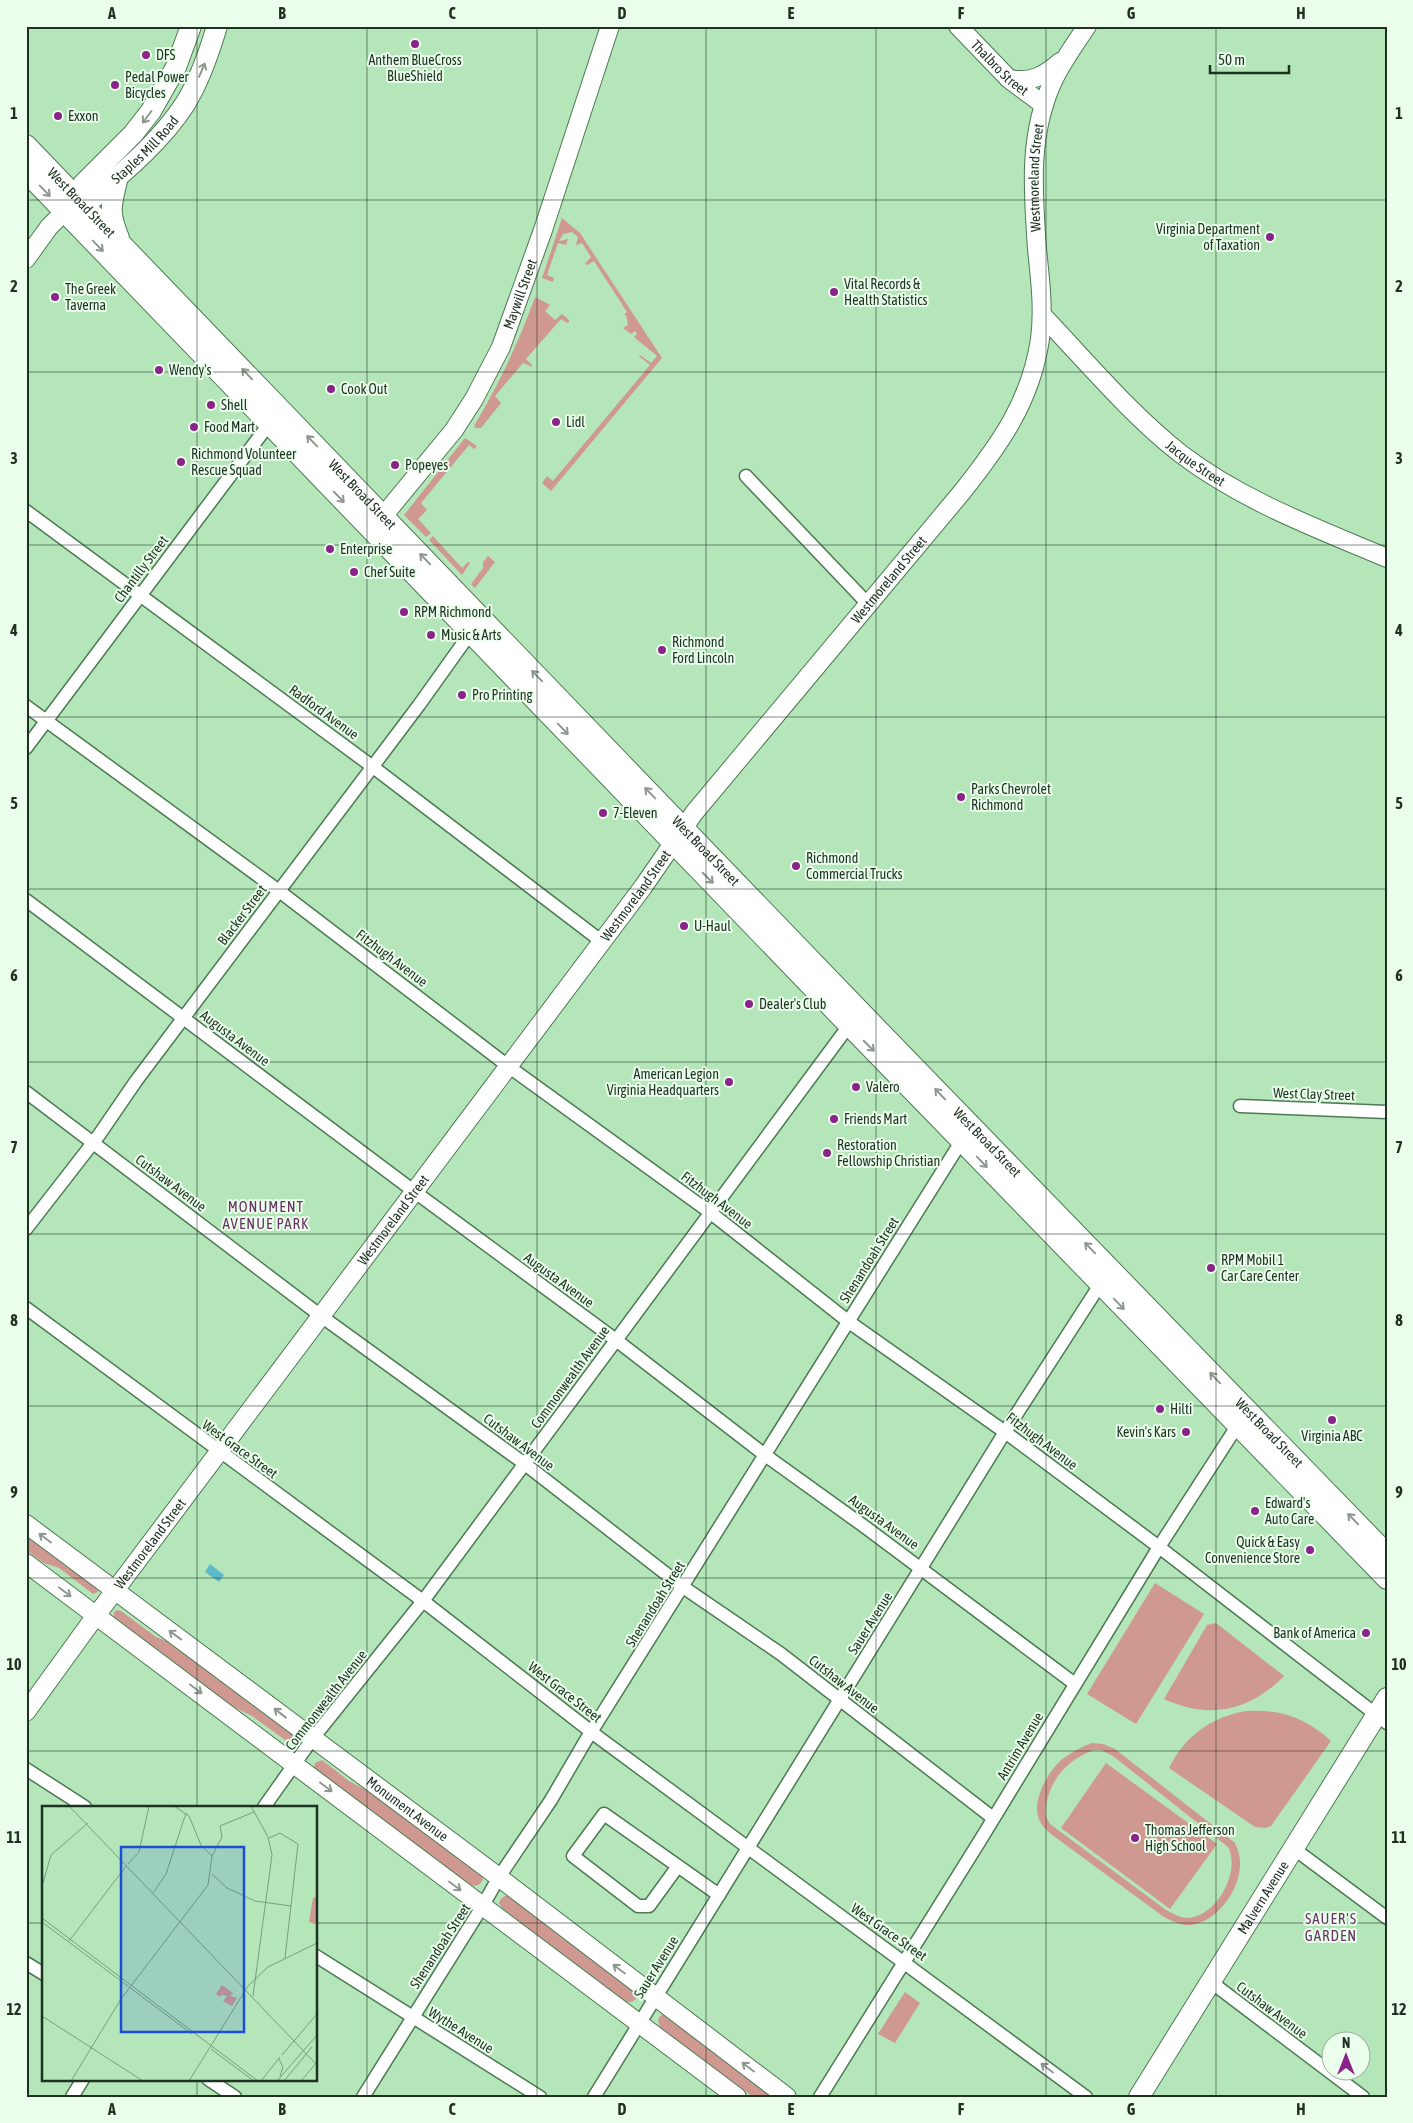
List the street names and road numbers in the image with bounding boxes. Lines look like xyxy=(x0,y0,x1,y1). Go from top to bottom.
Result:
street label: Thalbro Street xyxy=(968,37,1031,99)
street label: Staples Mill Road xyxy=(108,113,182,187)
street label: Westmoreland Street xyxy=(1026,122,1047,232)
street label: West Broad Street xyxy=(44,165,119,241)
street label: Maywill Street xyxy=(500,257,540,331)
street label: Jacque Street xyxy=(1163,437,1228,490)
street label: West Broad Street xyxy=(325,456,399,532)
street label: Chantilly Street xyxy=(111,533,171,605)
street label: Westmoreland Street xyxy=(848,533,930,627)
street label: Radford Avenue xyxy=(286,681,362,743)
street label: West Broad Street xyxy=(669,813,743,889)
street label: Westmoreland Street xyxy=(597,847,674,944)
street label: Blacker Street xyxy=(214,882,270,948)
street label: Fitzhugh Avenue xyxy=(353,926,431,990)
street label: Augusta Avenue xyxy=(197,1007,273,1069)
street label: West Clay Street xyxy=(1273,1085,1355,1103)
street label: West Broad Street xyxy=(950,1104,1024,1180)
street label: Cutshaw Avenue xyxy=(132,1151,210,1215)
street label: Fitzhugh Avenue xyxy=(678,1168,756,1232)
street label: Westmoreland Street xyxy=(354,1172,432,1268)
street label: Shenandoah Street xyxy=(836,1214,902,1306)
street label: Augusta Avenue xyxy=(521,1249,597,1311)
street label: Commonwealth Avenue xyxy=(527,1323,613,1431)
street label: West Broad Street xyxy=(1232,1395,1306,1471)
street label: Fitzhugh Avenue xyxy=(1003,1409,1081,1473)
street label: Cutshaw Avenue xyxy=(480,1410,558,1474)
street label: West Grace Street xyxy=(199,1416,281,1482)
street label: Augusta Avenue xyxy=(846,1491,922,1553)
street label: Westmoreland Street xyxy=(111,1496,189,1592)
street label: Shenandoah Street xyxy=(622,1558,688,1650)
street label: Sauer Avenue xyxy=(845,1589,895,1657)
street label: Commonwealth Avenue xyxy=(282,1647,370,1753)
street label: Cutshaw Avenue xyxy=(806,1652,882,1716)
street label: West Grace Street xyxy=(525,1658,605,1726)
street label: Antrim Avenue xyxy=(994,1709,1046,1783)
street label: Monument Avenue xyxy=(364,1773,451,1844)
street label: Malvern Avenue xyxy=(1234,1858,1292,1937)
street label: Shenandoah Street xyxy=(407,1900,473,1992)
street label: West Grace Street xyxy=(848,1900,930,1964)
street label: Sauer Avenue xyxy=(631,1933,681,2001)
street label: Cutshaw Avenue xyxy=(1233,1978,1311,2042)
street label: Wythe Avenue xyxy=(425,2004,497,2056)

